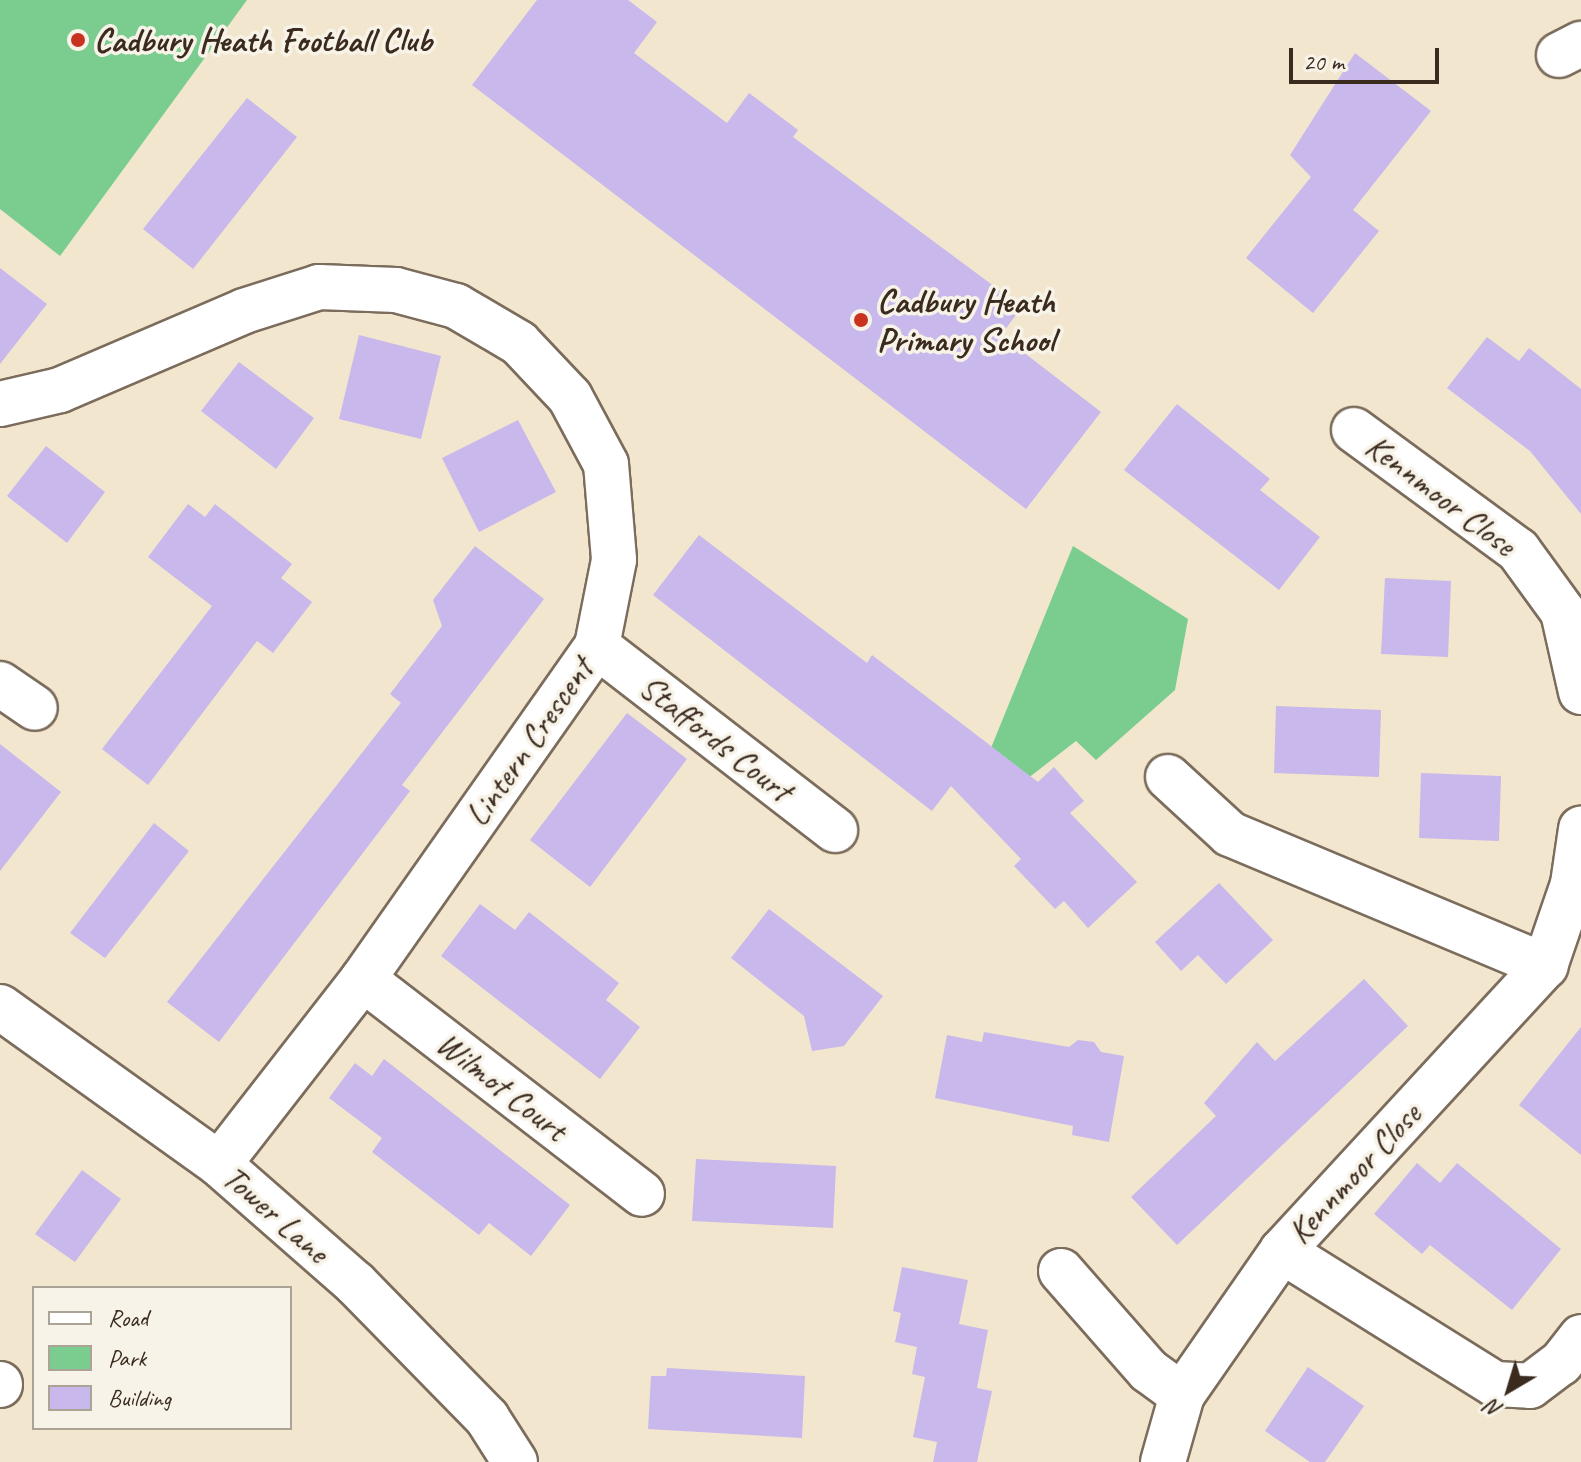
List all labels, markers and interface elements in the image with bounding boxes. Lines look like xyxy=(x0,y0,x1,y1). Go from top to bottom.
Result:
place label: Cadbury Heath Football Club xyxy=(94,20,430,60)
marker: Cadbury Heath Football Club xyxy=(69,31,87,49)
scale bar xyxy=(1293,32,1443,82)
text: 20 m xyxy=(1303,47,1344,77)
place label: Cadbury Heath Primary School xyxy=(877,280,1054,360)
marker: Cadbury Heath Primary School xyxy=(852,311,870,329)
street label: Kennmoor Close xyxy=(1358,425,1524,565)
street label: Lintern Crescent xyxy=(456,650,602,834)
street label: Staffords Court xyxy=(632,666,800,810)
street label: Wilmot Court xyxy=(429,1023,575,1149)
street label: Kennmoor Close xyxy=(1279,1094,1429,1252)
street label: Tower Lane xyxy=(214,1156,338,1272)
legend xyxy=(32,1286,292,1430)
text: Road xyxy=(108,1303,148,1333)
text: Park xyxy=(108,1343,146,1373)
north arrow xyxy=(1469,1350,1549,1430)
text: Building xyxy=(108,1383,171,1413)
text: N xyxy=(1480,1394,1508,1424)

